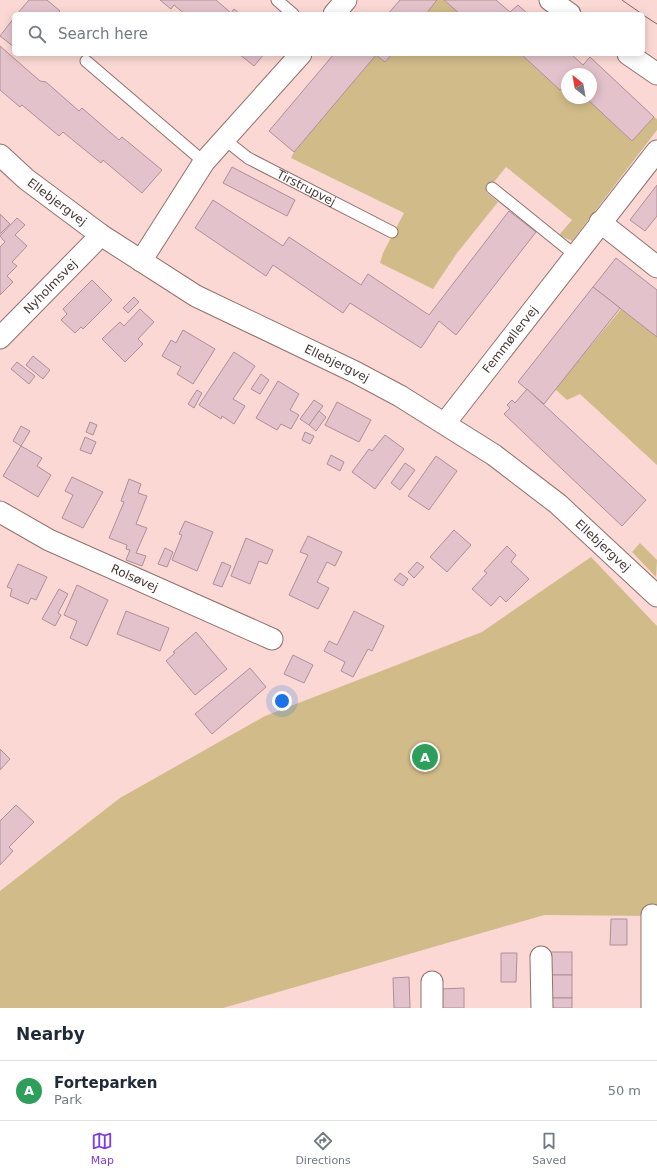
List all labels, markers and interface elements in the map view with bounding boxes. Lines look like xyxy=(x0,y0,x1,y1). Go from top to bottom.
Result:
search box xyxy=(12,12,645,56)
icon: search xyxy=(26,23,48,45)
text: Search here xyxy=(58,25,148,43)
north arrow xyxy=(561,68,597,104)
street label: Tirstrupvej xyxy=(273,167,338,209)
street label: Ellebjergvej xyxy=(25,175,89,229)
street label: Nyholmsvej xyxy=(21,257,80,317)
street label: Femmøllervej xyxy=(480,303,541,376)
street label: Ellebjergvej xyxy=(302,342,372,385)
street label: Ellebjergvej xyxy=(572,517,633,575)
street label: Rolsøvej xyxy=(109,561,160,594)
your location xyxy=(272,691,292,711)
pin: A xyxy=(412,742,438,772)
text: Nearby xyxy=(16,1024,85,1044)
text: Forteparken xyxy=(54,1074,157,1092)
text: A xyxy=(24,1083,34,1098)
text: 50 m xyxy=(608,1083,641,1098)
text: Park xyxy=(54,1092,82,1107)
tab: Map xyxy=(91,1130,114,1167)
tab: Directions xyxy=(295,1130,351,1167)
tab: Saved xyxy=(532,1130,566,1167)

